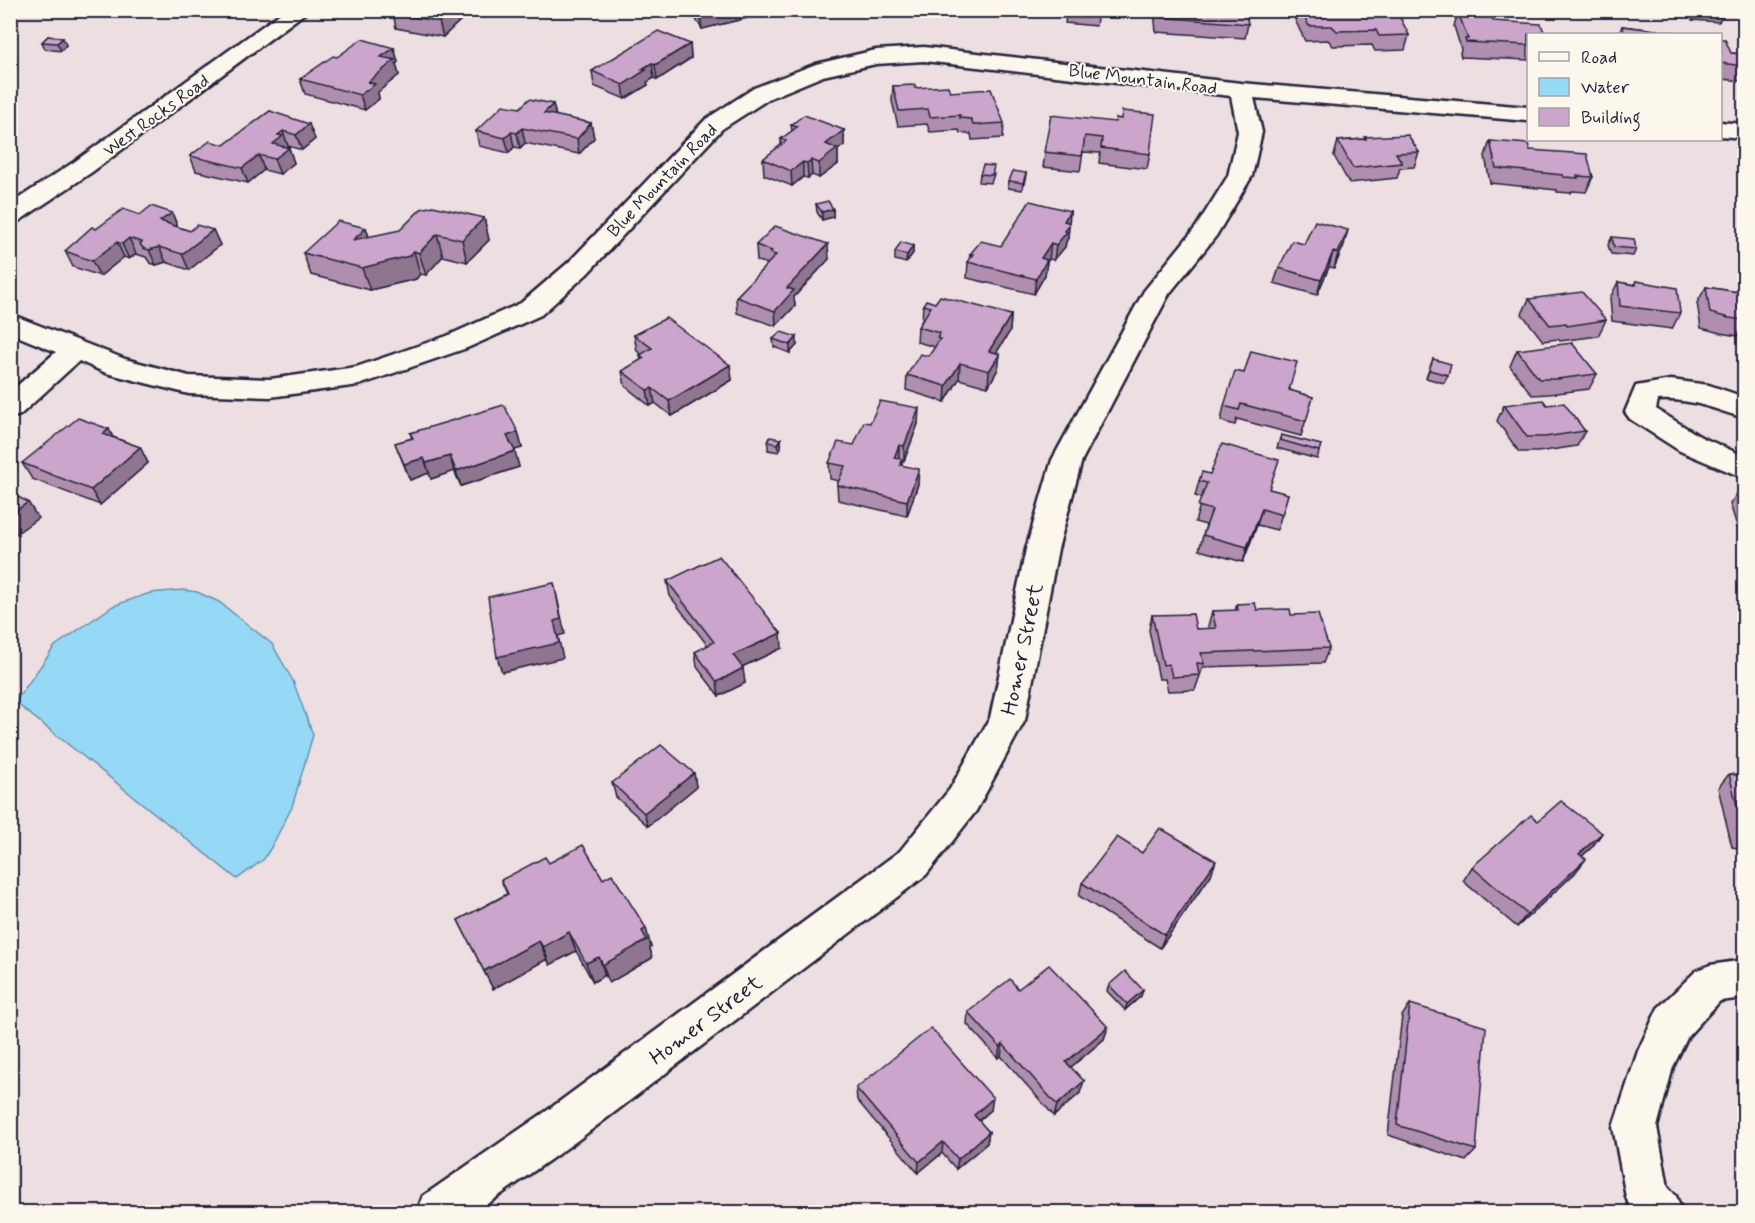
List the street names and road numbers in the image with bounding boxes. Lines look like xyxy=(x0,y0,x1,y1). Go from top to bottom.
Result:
street label: Blue Mountain Road xyxy=(1067,59,1218,101)
street label: West Rocks Road xyxy=(99,69,215,163)
street label: Blue Mountain Road xyxy=(602,119,723,243)
street label: Homer Street xyxy=(995,581,1051,718)
street label: Homer Street xyxy=(644,969,768,1072)

